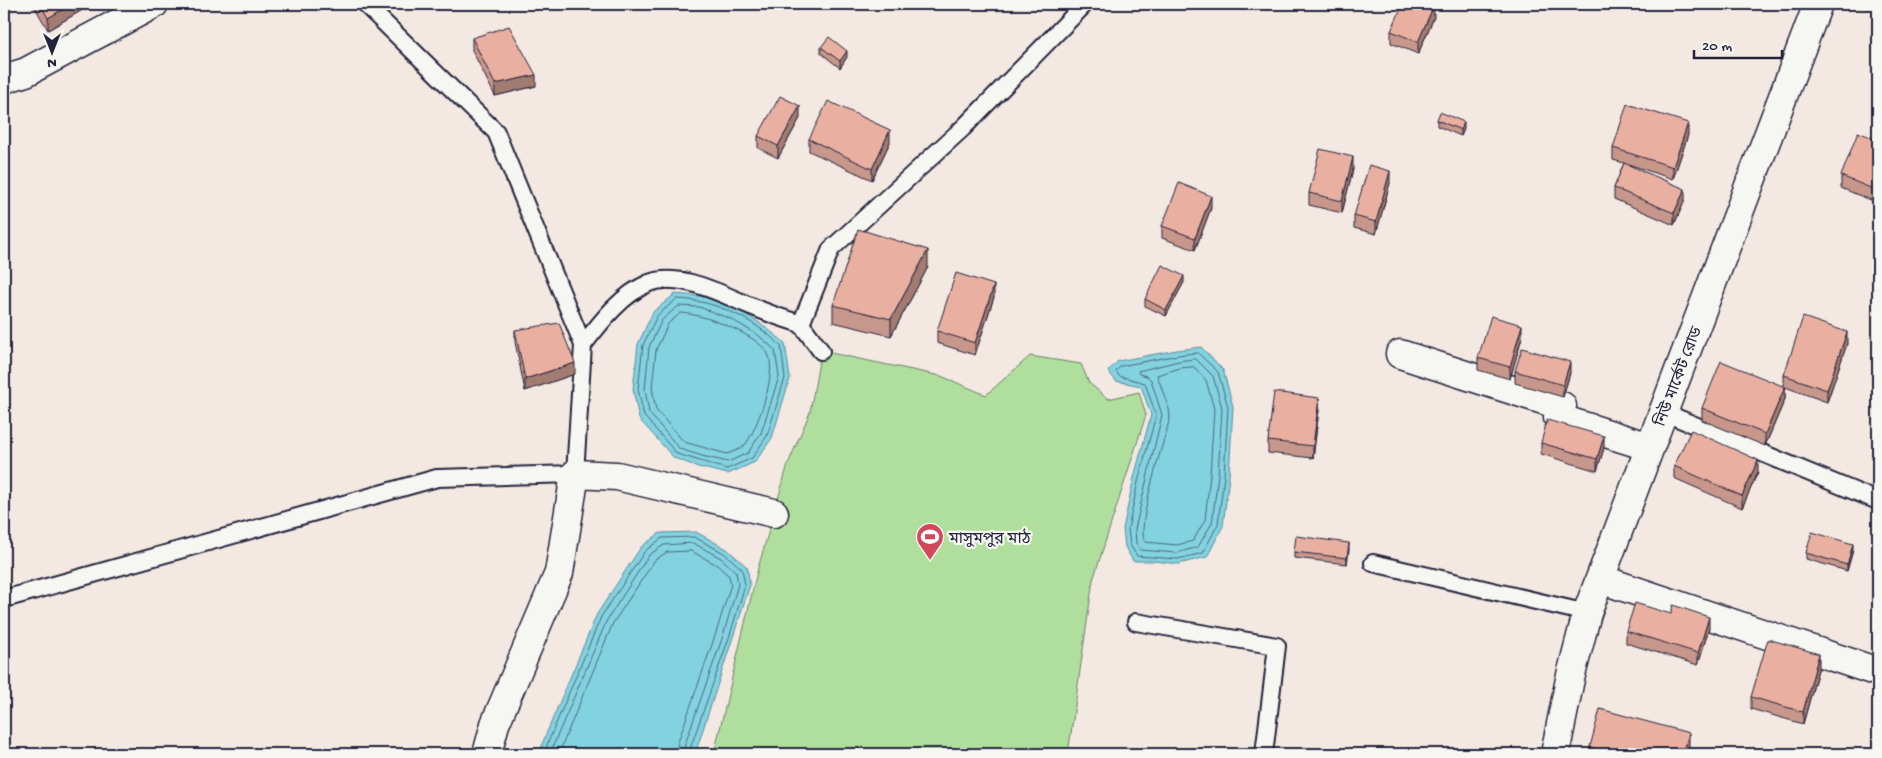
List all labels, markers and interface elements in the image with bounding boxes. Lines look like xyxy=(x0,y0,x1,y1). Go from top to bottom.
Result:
north arrow xyxy=(28,28,78,78)
scale bar xyxy=(1694,28,1782,60)
text: 20 m xyxy=(1702,38,1732,56)
text: N xyxy=(47,54,57,71)
street label: নিউ মার্কেট রোড xyxy=(1649,323,1708,431)
sports icon: মাসুমপুর মাঠ xyxy=(915,522,945,561)
place label: মাসুমপুর মাঠ xyxy=(948,528,1031,550)

